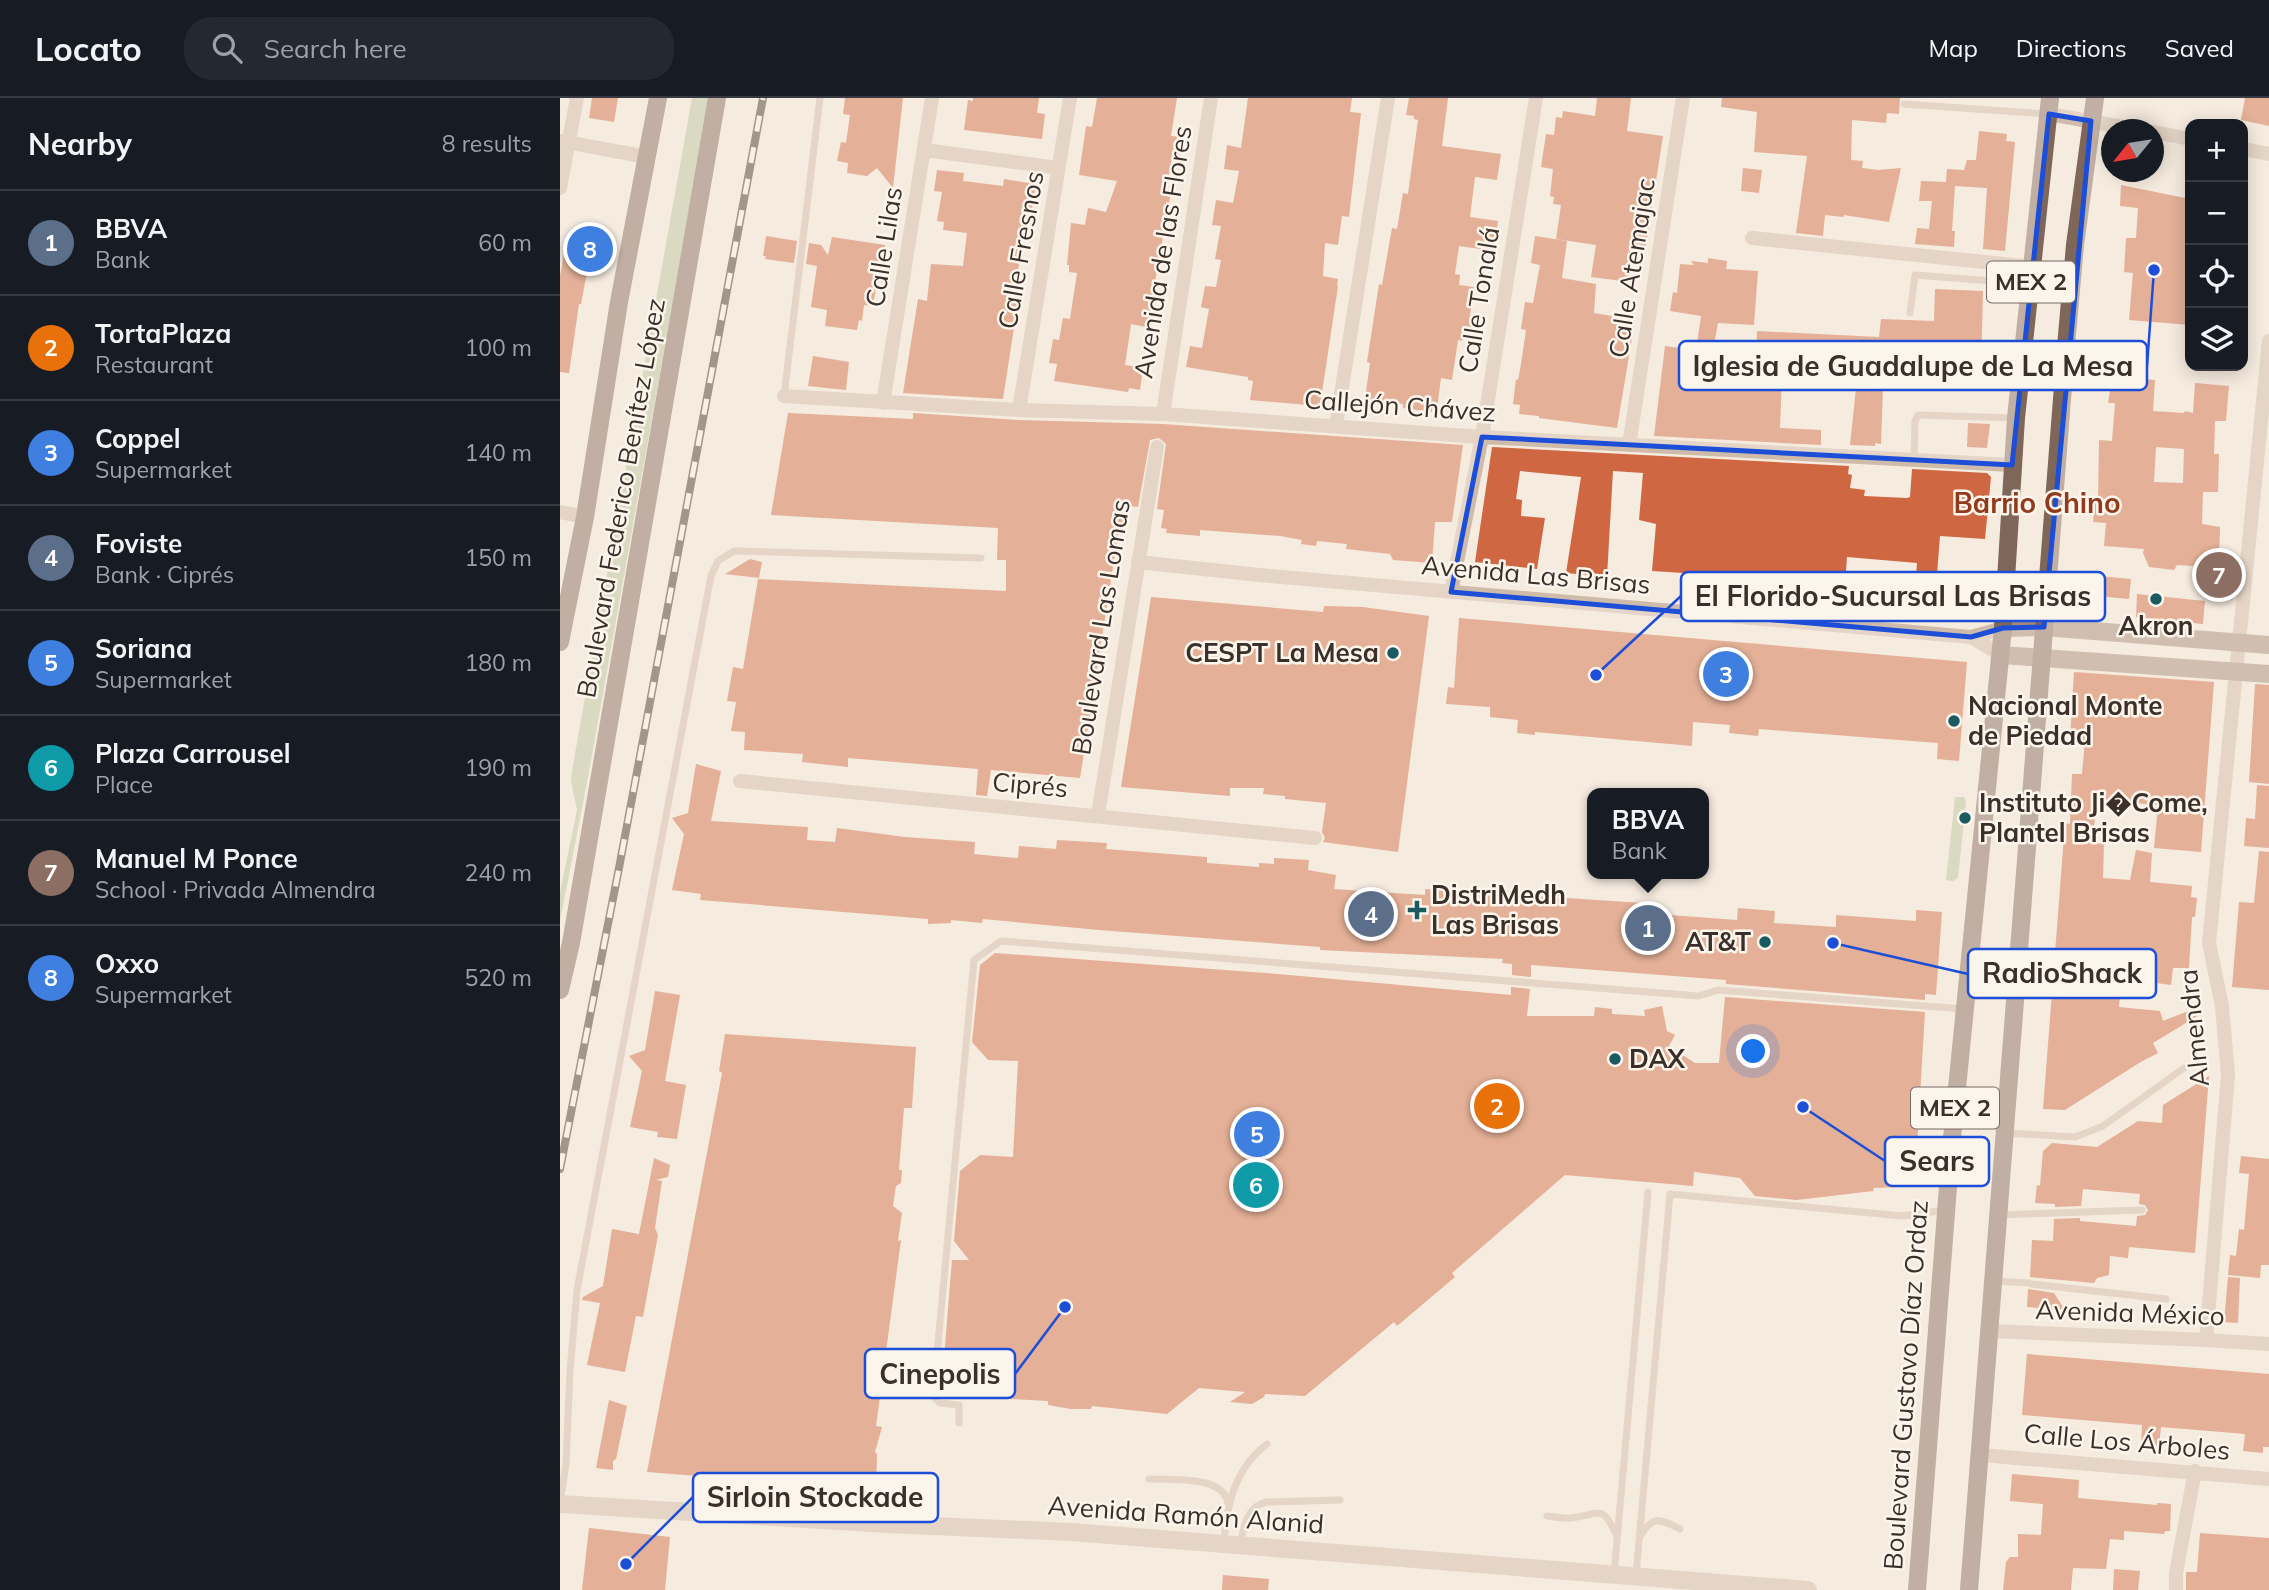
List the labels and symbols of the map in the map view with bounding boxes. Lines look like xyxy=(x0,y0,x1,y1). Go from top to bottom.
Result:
north arrow xyxy=(2101,119,2164,182)
street label: Avenida de las Flores xyxy=(1126,123,1199,381)
street label: Calle Fresnos xyxy=(990,168,1051,332)
street label: Calle Atemajac xyxy=(1601,176,1662,360)
street label: Calle Lilas xyxy=(858,184,909,309)
pin: 8 xyxy=(567,223,613,275)
street label: Calle Tonalá xyxy=(1451,225,1506,375)
road number: MEX 2 xyxy=(1987,262,2075,302)
street label: Boulevard Federico Benítez López xyxy=(569,296,672,700)
callout: Iglesia de Guadalupe de La Mesa xyxy=(1679,341,2147,390)
text: Iglesia de Guadalupe de La Mesa xyxy=(1693,348,2133,383)
street label: Callejón Chávez xyxy=(1303,382,1497,429)
district label: Barrio Chino xyxy=(1953,485,2121,520)
street label: Boulevard Las Lomas xyxy=(1064,497,1137,757)
street label: Avenida Las Brisas xyxy=(1420,548,1652,601)
pin: 7 xyxy=(2196,549,2242,601)
callout: El Florido-Sucursal Las Brisas xyxy=(1681,572,2105,621)
text: El Florido-Sucursal Las Brisas xyxy=(1695,578,2091,613)
marker: Akron xyxy=(2148,591,2164,607)
place label: Akron xyxy=(2119,609,2193,642)
place label: CESPT La Mesa xyxy=(1185,636,1379,669)
marker: CESPT La Mesa xyxy=(1385,645,1401,661)
pin: 3 xyxy=(1703,648,1749,700)
place label: Nacional Monte de Piedad xyxy=(1968,689,2162,752)
marker: Nacional Monte de Piedad xyxy=(1946,713,1962,729)
street label: Ciprés xyxy=(991,765,1069,804)
place label: Instituto Ji�Come, Plantel Brisas xyxy=(1979,786,2208,849)
marker: Instituto Ji�Come, Plantel Brisas xyxy=(1957,810,1973,826)
place label: DistriMedh Las Brisas xyxy=(1431,878,1566,941)
pin: 4 xyxy=(1348,888,1394,940)
marker: DistriMedh Las Brisas xyxy=(1409,902,1425,918)
pin: 1 xyxy=(1625,902,1671,954)
place label: AT&T xyxy=(1685,925,1751,958)
marker: AT&T xyxy=(1757,934,1773,950)
callout: RadioShack xyxy=(1968,949,2156,998)
text: RadioShack xyxy=(1982,955,2143,990)
street label: Almendra xyxy=(2171,968,2216,1088)
your location xyxy=(1736,1034,1770,1068)
place label: DAX xyxy=(1629,1042,1686,1075)
marker: DAX xyxy=(1607,1051,1623,1067)
pin: 2 xyxy=(1474,1080,1520,1132)
road number: MEX 2 xyxy=(1911,1088,1999,1128)
pin: 5 xyxy=(1234,1108,1280,1160)
callout: Sears xyxy=(1885,1137,1989,1186)
text: Sears xyxy=(1899,1143,1975,1178)
pin: 6 xyxy=(1233,1159,1279,1211)
street label: Boulevard Gustavo Díaz Ordaz xyxy=(1876,1199,1935,1571)
street label: Avenida México xyxy=(2035,1293,2225,1332)
callout: Cinepolis xyxy=(865,1349,1015,1398)
text: Cinepolis xyxy=(879,1356,1001,1391)
street label: Calle Los Árboles xyxy=(2022,1416,2232,1467)
callout: Sirloin Stockade xyxy=(693,1473,938,1522)
text: Sirloin Stockade xyxy=(707,1479,923,1514)
street label: Avenida Ramón Alanid xyxy=(1047,1488,1325,1541)

